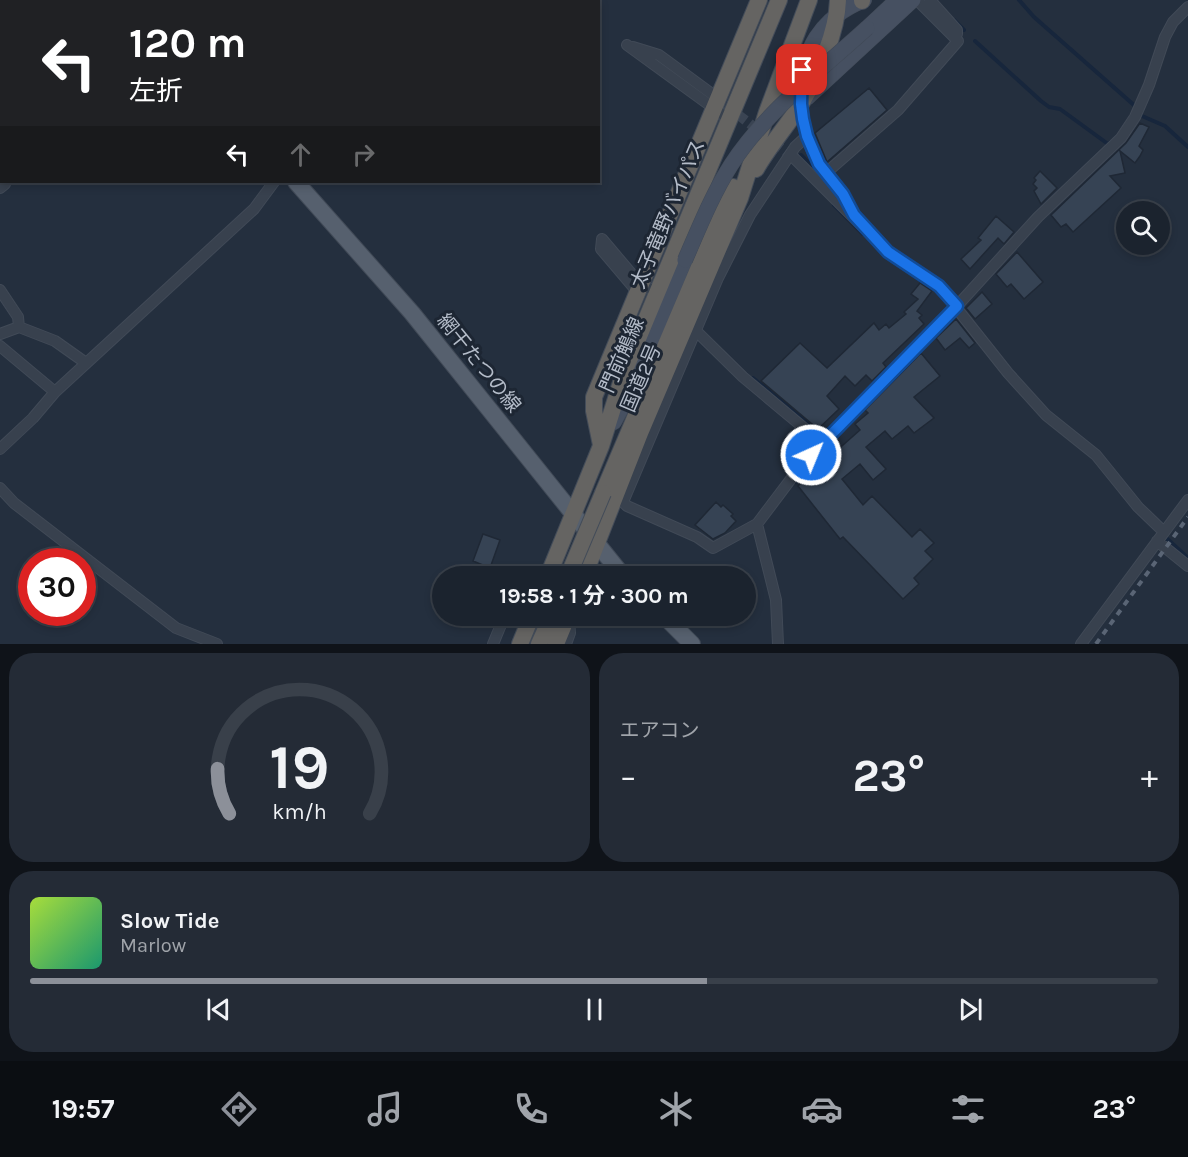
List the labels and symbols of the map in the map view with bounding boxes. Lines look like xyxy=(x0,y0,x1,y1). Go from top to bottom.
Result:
pin xyxy=(776,44,827,95)
street label: 太子竜野バイパス xyxy=(626,136,710,292)
street label: 網干たつの線 xyxy=(432,309,526,417)
street label: 門前鵤線 xyxy=(595,314,649,396)
street label: 国道2号 xyxy=(616,341,666,415)
position arrow xyxy=(779,423,843,487)
speed limit sign: 30 xyxy=(18,548,96,626)

